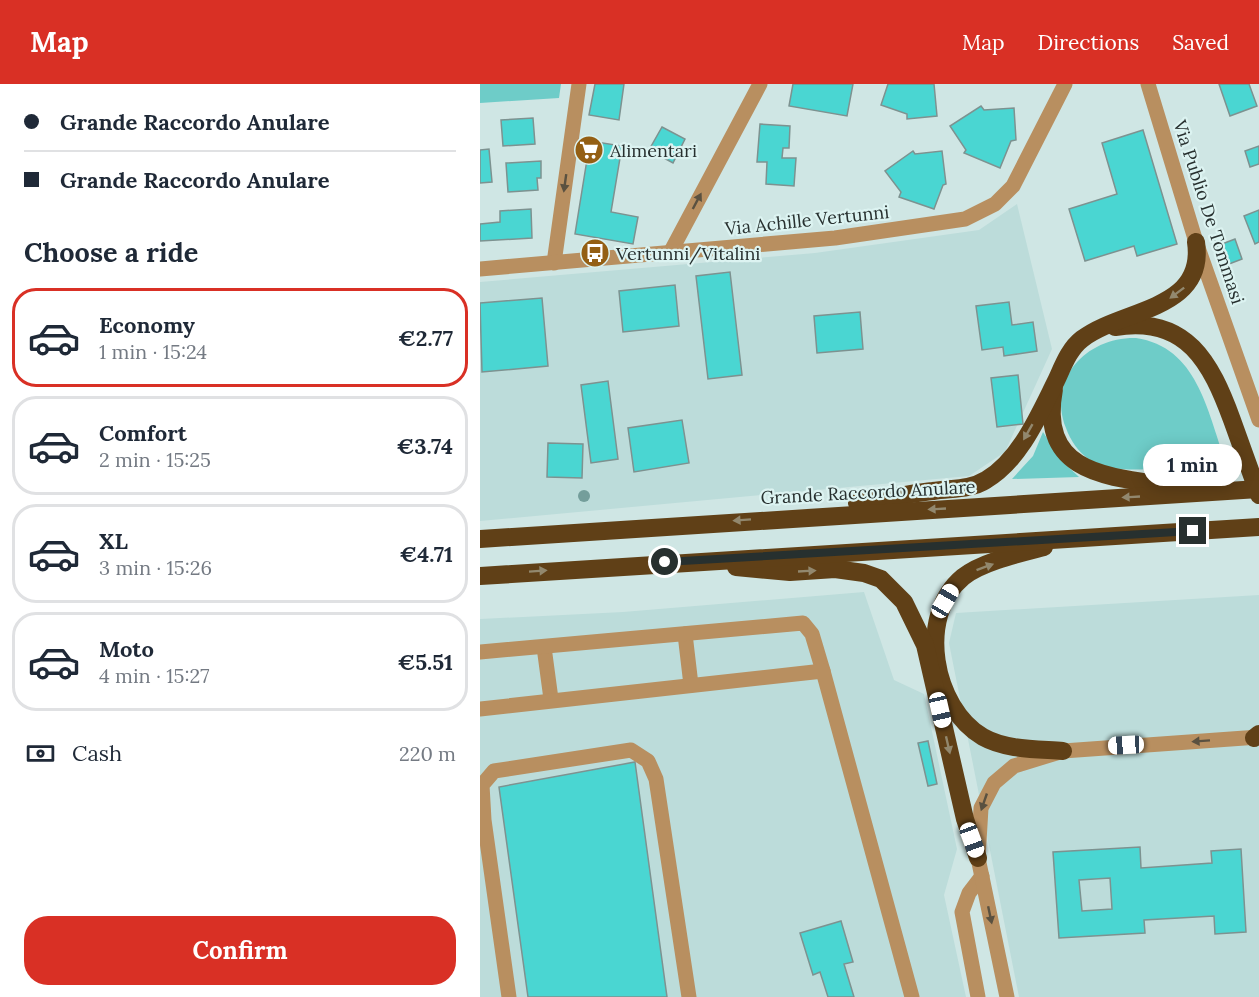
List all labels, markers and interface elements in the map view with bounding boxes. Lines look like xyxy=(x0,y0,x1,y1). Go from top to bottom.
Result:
text: Map xyxy=(30,24,89,60)
text: Map xyxy=(962,29,1005,56)
text: Directions xyxy=(1038,29,1139,56)
text: Saved xyxy=(1172,29,1229,56)
text: Grande Raccordo Anulare xyxy=(60,108,330,136)
street label: Via Publio De Tommasi xyxy=(1168,116,1250,307)
supermarket icon: Alimentari xyxy=(573,134,605,166)
place label: Alimentari xyxy=(609,139,697,162)
text: Grande Raccordo Anulare xyxy=(60,166,330,194)
one-way arrow xyxy=(560,174,569,193)
one-way arrow xyxy=(692,192,702,209)
street label: Via Achille Vertunni xyxy=(723,200,890,240)
text: Choose a ride xyxy=(24,235,198,269)
bus stop icon: Vertunni/Vitalini xyxy=(579,237,611,269)
place label: Vertunni/Vitalini xyxy=(615,242,760,265)
one-way arrow xyxy=(1169,287,1185,300)
icon: car xyxy=(27,311,81,365)
text: Economy xyxy=(99,311,195,339)
text: €2.77 xyxy=(398,324,453,352)
text: 1 min · 15:24 xyxy=(99,339,207,364)
icon: car xyxy=(27,419,81,473)
text: Comfort xyxy=(99,419,187,447)
one-way arrow xyxy=(1023,424,1033,441)
text: €3.74 xyxy=(396,432,453,460)
callout: 1 min xyxy=(1144,444,1242,486)
text: 2 min · 15:25 xyxy=(99,447,211,472)
text: 1 min xyxy=(1167,452,1218,477)
street label: Grande Raccordo Anulare xyxy=(760,475,976,509)
one-way arrow xyxy=(1122,493,1141,502)
one-way arrow xyxy=(927,504,946,513)
one-way arrow xyxy=(732,516,751,525)
route end xyxy=(1179,517,1206,544)
icon: car xyxy=(27,527,81,581)
text: XL xyxy=(99,527,128,555)
text: €4.71 xyxy=(399,540,453,568)
route start xyxy=(651,548,678,575)
text: 3 min · 15:26 xyxy=(99,555,212,580)
one-way arrow xyxy=(976,561,994,571)
one-way arrow xyxy=(798,566,817,575)
one-way arrow xyxy=(529,567,548,576)
car xyxy=(928,581,962,621)
icon: car xyxy=(27,635,81,689)
text: Moto xyxy=(99,635,154,663)
text: €5.51 xyxy=(397,648,453,676)
text: 4 min · 15:27 xyxy=(99,663,209,688)
car xyxy=(927,690,953,730)
one-way arrow xyxy=(943,735,953,754)
car xyxy=(1108,735,1144,755)
one-way arrow xyxy=(1191,736,1210,746)
icon: cash xyxy=(24,737,57,770)
text: Cash xyxy=(72,739,122,767)
text: 220 m xyxy=(399,741,456,766)
one-way arrow xyxy=(978,793,988,811)
car xyxy=(957,820,987,860)
one-way arrow xyxy=(986,906,995,925)
button: Confirm xyxy=(24,916,456,985)

